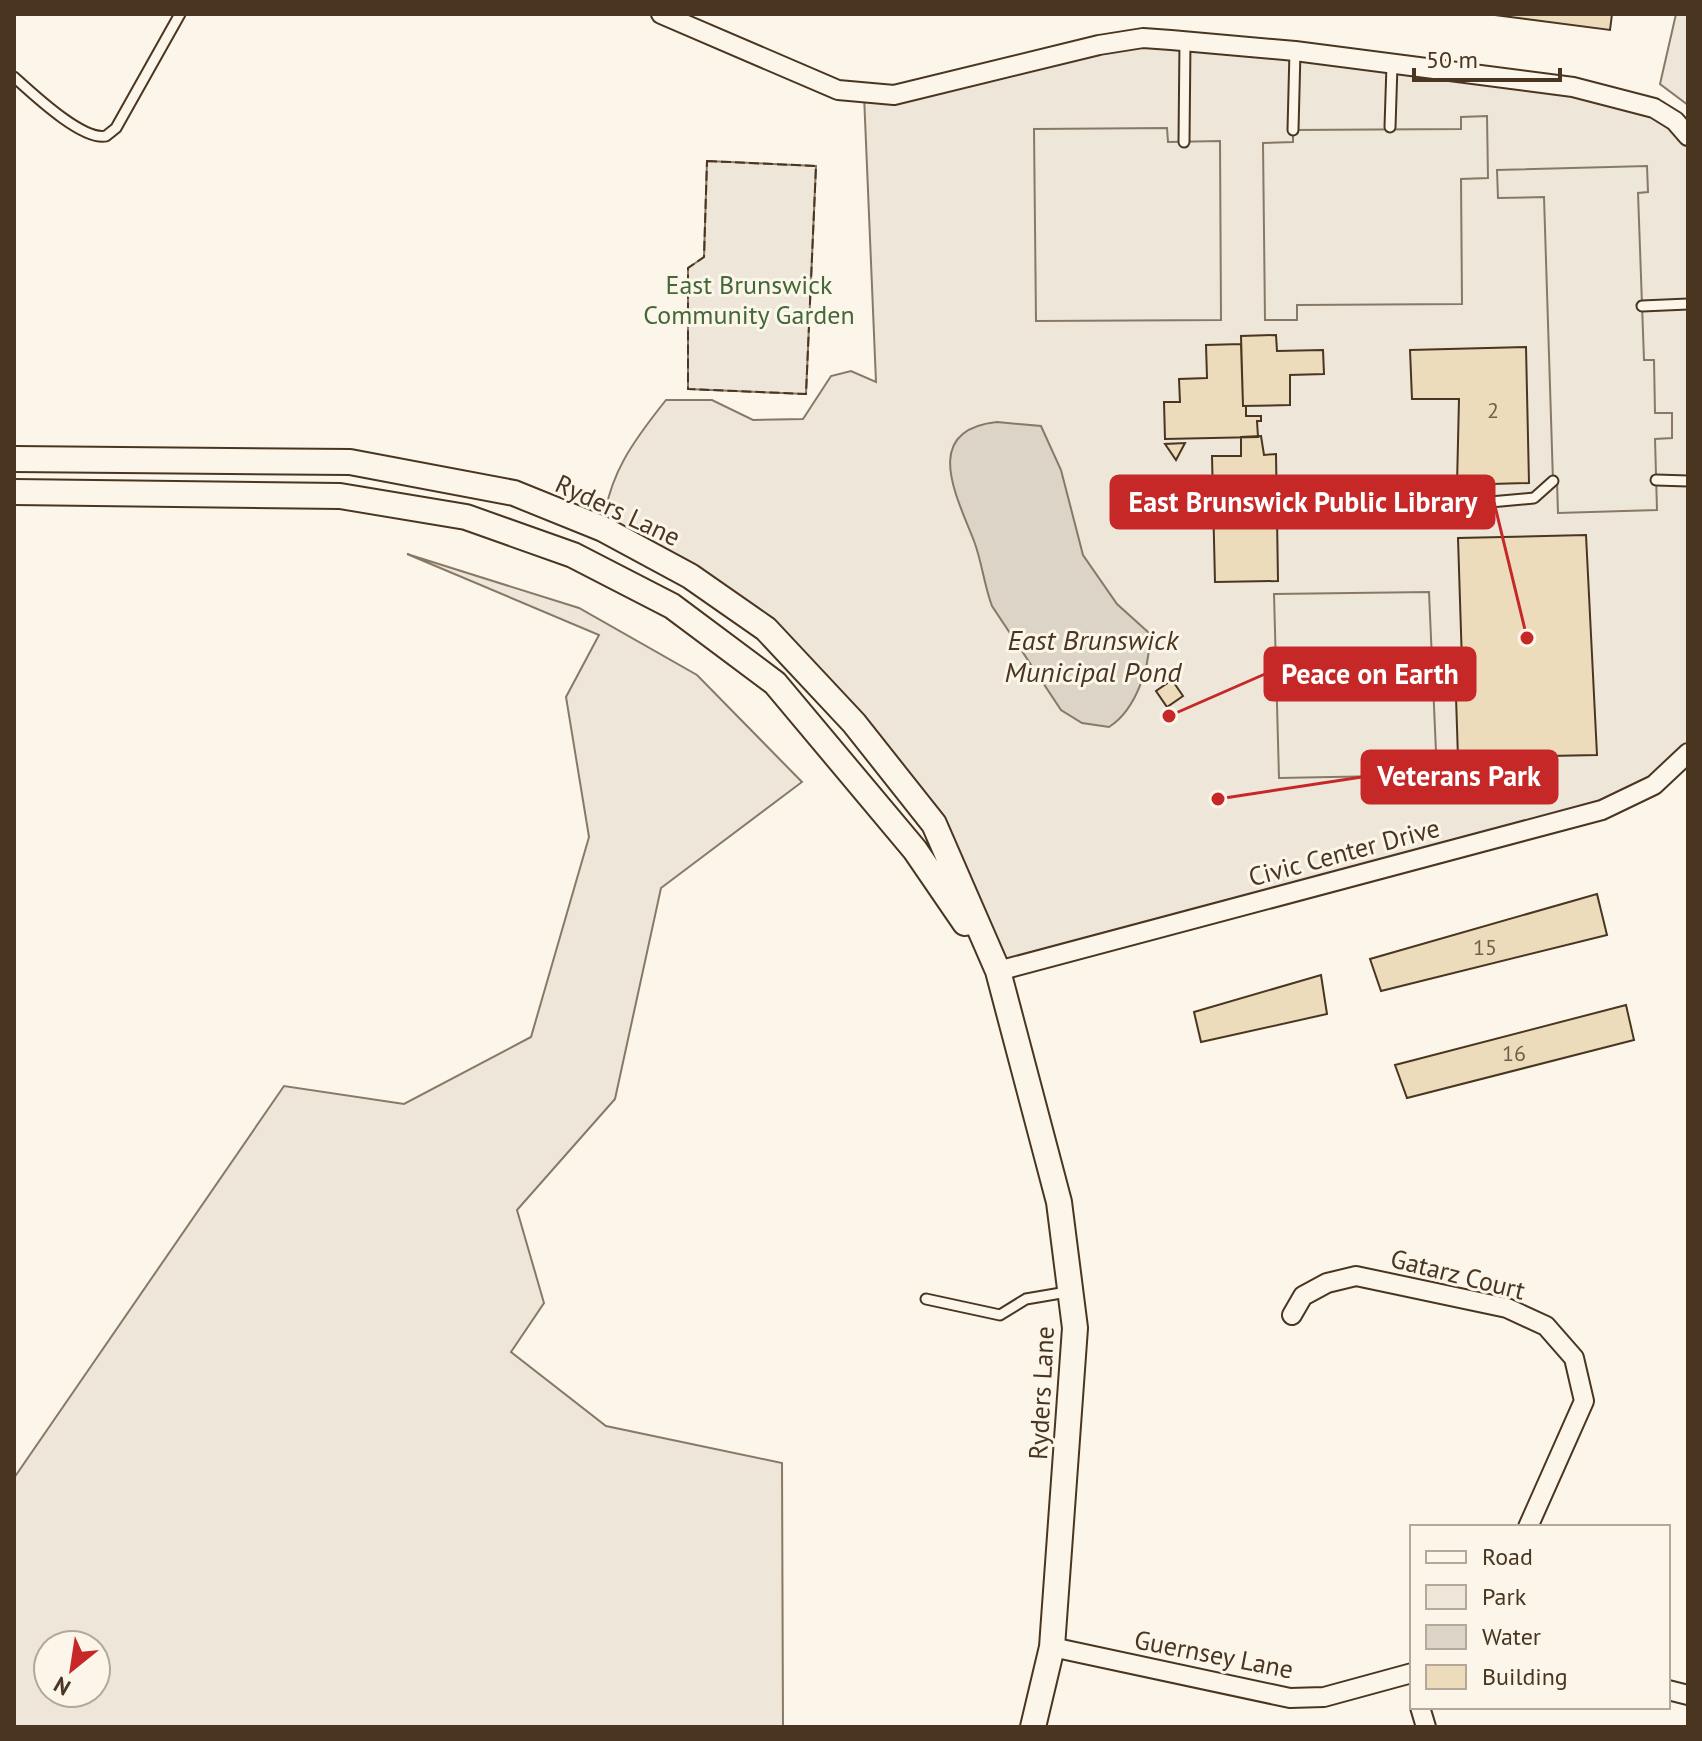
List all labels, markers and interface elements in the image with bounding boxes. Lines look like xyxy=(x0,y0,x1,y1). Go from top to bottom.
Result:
scale bar xyxy=(1414,32,1560,82)
text: 50 m xyxy=(1426,44,1478,75)
park label: East Brunswick Community Garden xyxy=(643,268,855,331)
house number: 2 xyxy=(1487,396,1499,424)
street label: Ryders Lane xyxy=(550,467,686,553)
callout: East Brunswick Public Library xyxy=(1111,476,1494,528)
text: East Brunswick Public Library xyxy=(1129,483,1478,520)
water label: East Brunswick Municipal Pond xyxy=(1005,621,1182,690)
callout: Peace on Earth xyxy=(1265,648,1475,700)
text: Peace on Earth xyxy=(1281,655,1459,692)
callout: Veterans Park xyxy=(1362,751,1557,803)
text: Veterans Park xyxy=(1376,757,1541,794)
street label: Civic Center Drive xyxy=(1245,811,1443,893)
house number: 15 xyxy=(1473,933,1497,961)
house number: 16 xyxy=(1502,1039,1526,1067)
street label: Gatarz Court xyxy=(1387,1241,1529,1307)
street label: Ryders Lane xyxy=(1021,1325,1061,1461)
legend xyxy=(1410,1525,1670,1709)
text: Road xyxy=(1482,1541,1533,1572)
text: Park xyxy=(1482,1581,1527,1612)
text: Water xyxy=(1482,1621,1541,1652)
street label: Guernsey Lane xyxy=(1132,1622,1296,1686)
north arrow xyxy=(32,1629,112,1709)
text: Building xyxy=(1482,1661,1568,1692)
text: N xyxy=(49,1671,75,1702)

